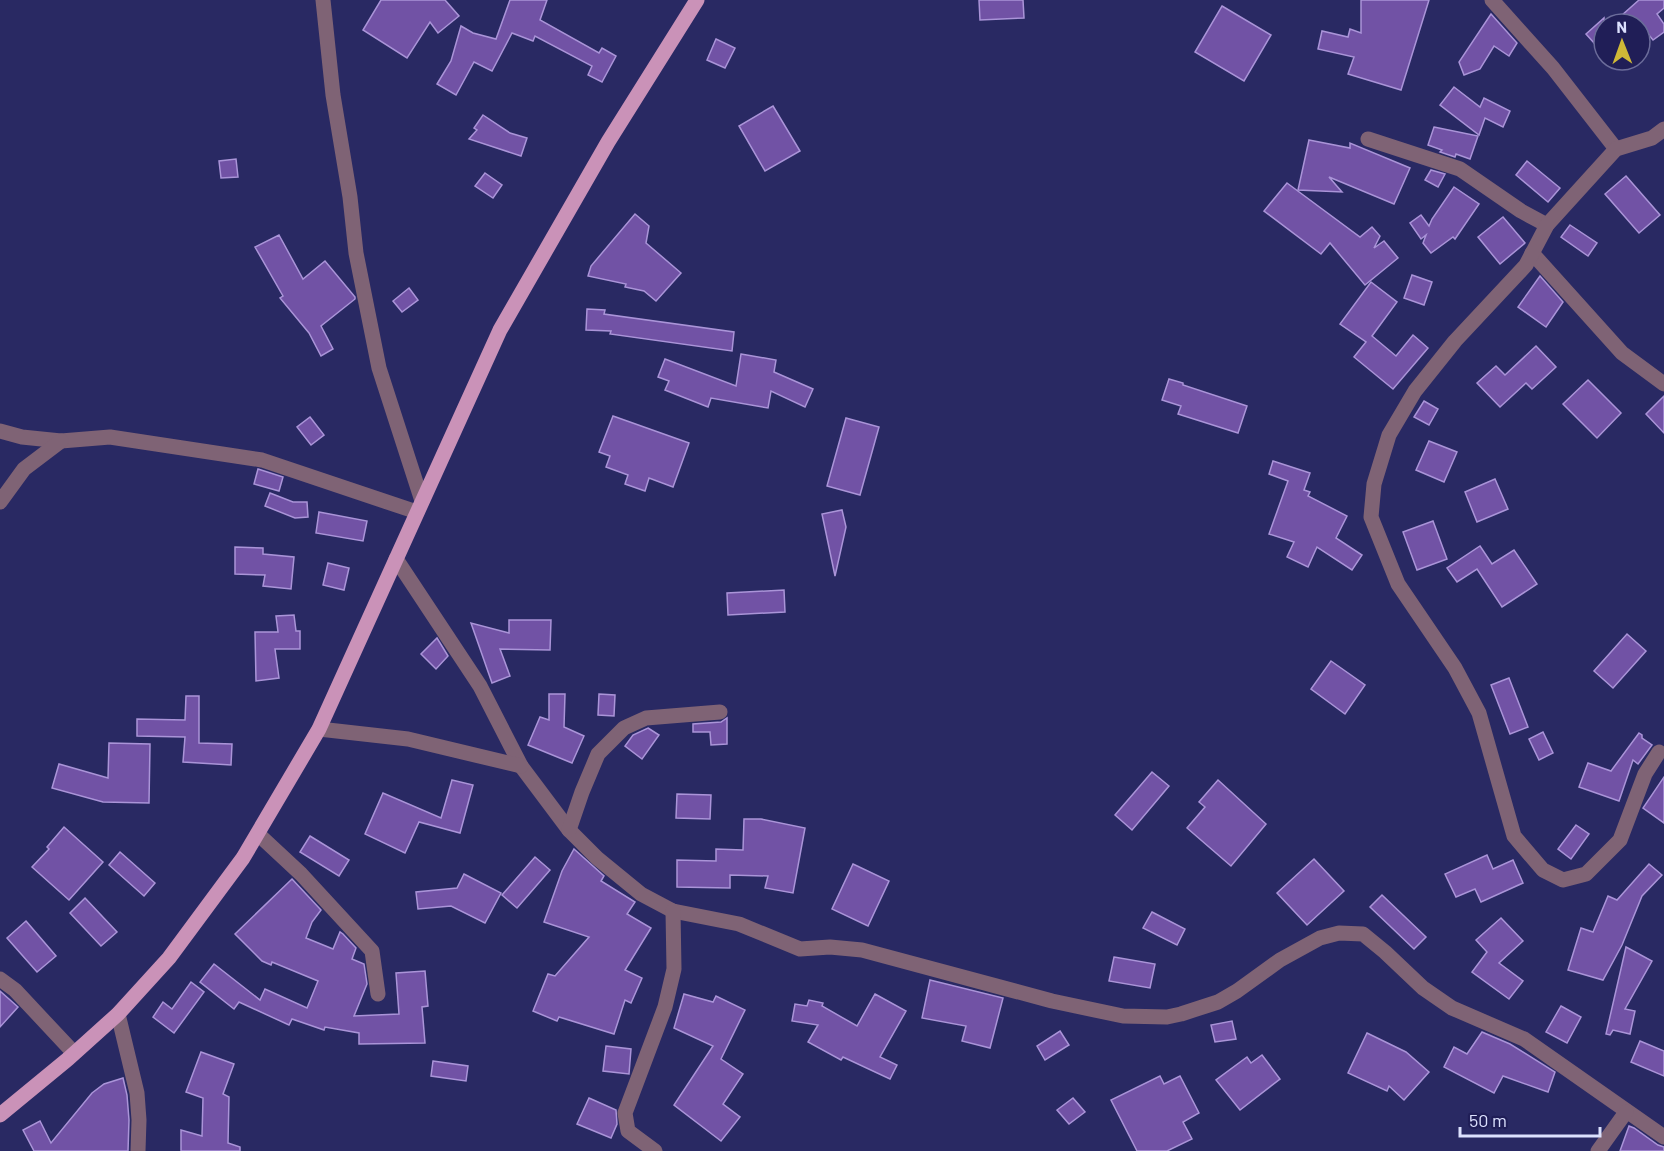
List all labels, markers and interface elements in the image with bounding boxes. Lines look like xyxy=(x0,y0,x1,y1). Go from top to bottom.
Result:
north arrow xyxy=(1592,12,1652,72)
text: N xyxy=(1616,17,1627,36)
scale bar xyxy=(1460,1100,1600,1138)
text: 50 m xyxy=(1469,1109,1507,1131)

